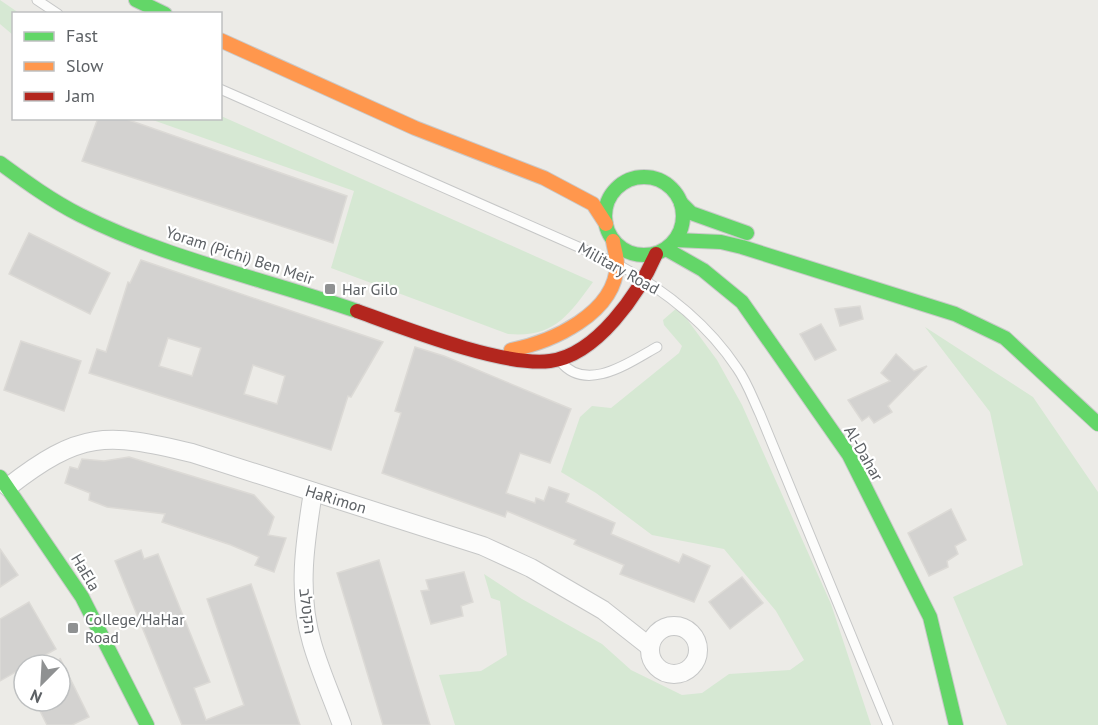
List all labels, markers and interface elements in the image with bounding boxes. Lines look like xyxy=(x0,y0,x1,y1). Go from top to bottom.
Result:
legend xyxy=(12,12,222,120)
text: Fast xyxy=(66,24,98,47)
text: Slow xyxy=(66,54,104,77)
text: Jam xyxy=(65,84,95,107)
street label: Yoram (Pichi) Ben Meir xyxy=(163,222,317,289)
street label: Military Road xyxy=(575,238,663,298)
place label: Har Gilo xyxy=(342,279,398,299)
marker: Har Gilo xyxy=(323,282,337,296)
street label: Al-Dahar xyxy=(840,422,888,485)
street label: HaRimon xyxy=(303,480,369,518)
street label: HaEla xyxy=(67,550,105,594)
street label: הקטלב xyxy=(295,587,321,635)
place label: College/HaHar Road xyxy=(85,609,185,647)
marker: College/HaHar Road xyxy=(66,621,80,635)
north arrow xyxy=(12,653,72,713)
text: N xyxy=(27,685,45,708)

